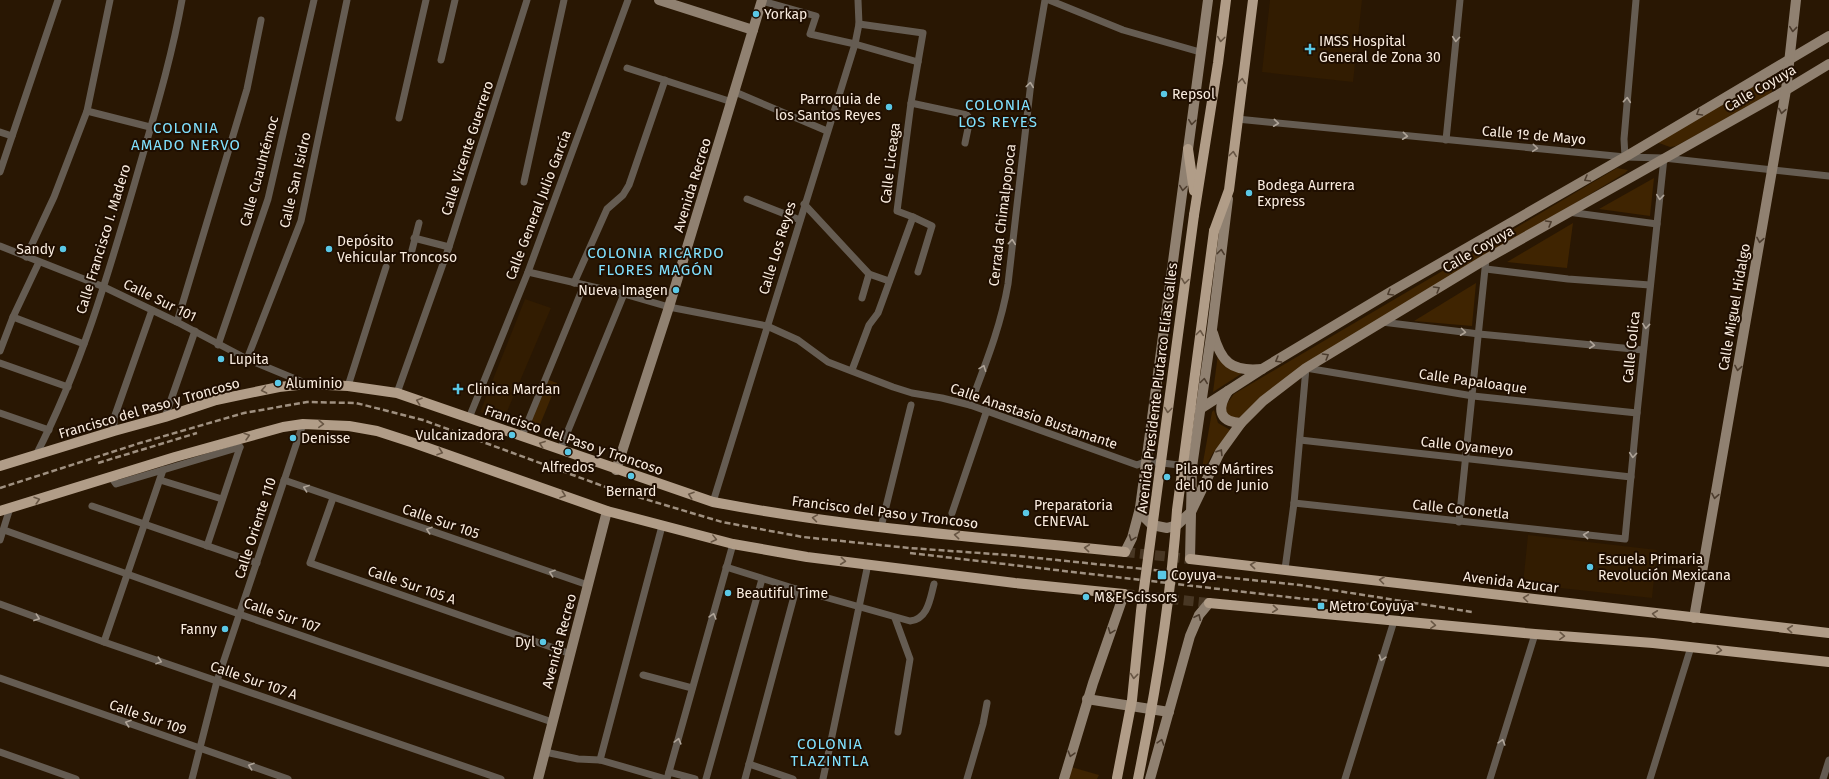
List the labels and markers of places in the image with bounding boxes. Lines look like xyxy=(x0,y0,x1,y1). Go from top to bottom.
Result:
place label: Yorkap xyxy=(764,6,807,23)
marker: Yorkap xyxy=(751,9,761,19)
place label: IMSS Hospital General de Zona 30 xyxy=(1319,33,1441,66)
marker: IMSS Hospital General de Zona 30 xyxy=(1304,43,1316,55)
place label: Repsol xyxy=(1172,86,1215,103)
marker: Repsol xyxy=(1159,89,1169,99)
place label: Parroquia de los Santos Reyes xyxy=(775,91,881,124)
marker: Parroquia de los Santos Reyes xyxy=(884,102,894,112)
place label: Bodega Aurrera Express xyxy=(1257,177,1355,210)
marker: Bodega Aurrera Express xyxy=(1244,188,1254,198)
place label: Depósito Vehicular Troncoso xyxy=(337,233,457,266)
place label: Sandy xyxy=(16,241,55,258)
marker: Sandy xyxy=(58,244,68,254)
marker: Depósito Vehicular Troncoso xyxy=(324,244,334,254)
place label: Nueva Imagen xyxy=(578,282,668,299)
marker: Nueva Imagen xyxy=(671,285,681,295)
place label: Lupita xyxy=(229,351,269,368)
marker: Lupita xyxy=(216,354,226,364)
place label: Aluminio xyxy=(286,375,343,392)
marker: Aluminio xyxy=(273,378,283,388)
place label: Clinica Mardan xyxy=(467,381,560,398)
marker: Clinica Mardan xyxy=(452,383,464,395)
place label: Vulcanizadora xyxy=(415,427,504,444)
place label: Denisse xyxy=(301,430,350,447)
marker: Vulcanizadora xyxy=(507,430,517,440)
marker: Denisse xyxy=(288,433,298,443)
marker: Alfredos xyxy=(563,447,573,457)
place label: Alfredos xyxy=(542,459,595,476)
place label: Pilares Mártires del 10 de Junio xyxy=(1175,461,1274,494)
marker: Bernard xyxy=(626,471,636,481)
marker: Pilares Mártires del 10 de Junio xyxy=(1162,472,1172,482)
place label: Bernard xyxy=(606,483,656,500)
place label: Preparatoria CENEVAL xyxy=(1034,497,1113,530)
marker: Preparatoria CENEVAL xyxy=(1021,508,1031,518)
place label: Escuela Primaria Revolución Mexicana xyxy=(1598,551,1731,584)
marker: Escuela Primaria Revolución Mexicana xyxy=(1585,562,1595,572)
place label: Coyuya xyxy=(1171,567,1216,584)
marker: Coyuya xyxy=(1156,569,1168,581)
place label: Beautiful Time xyxy=(736,585,828,602)
marker: Beautiful Time xyxy=(723,588,733,598)
place label: M&E Scissors xyxy=(1094,589,1178,606)
marker: M&E Scissors xyxy=(1081,592,1091,602)
place label: Metro Coyuya xyxy=(1329,598,1414,615)
marker: Metro Coyuya xyxy=(1316,601,1326,611)
place label: Fanny xyxy=(180,621,217,638)
marker: Fanny xyxy=(220,624,230,634)
place label: Dyl xyxy=(515,634,535,651)
marker: Dyl xyxy=(538,637,548,647)

